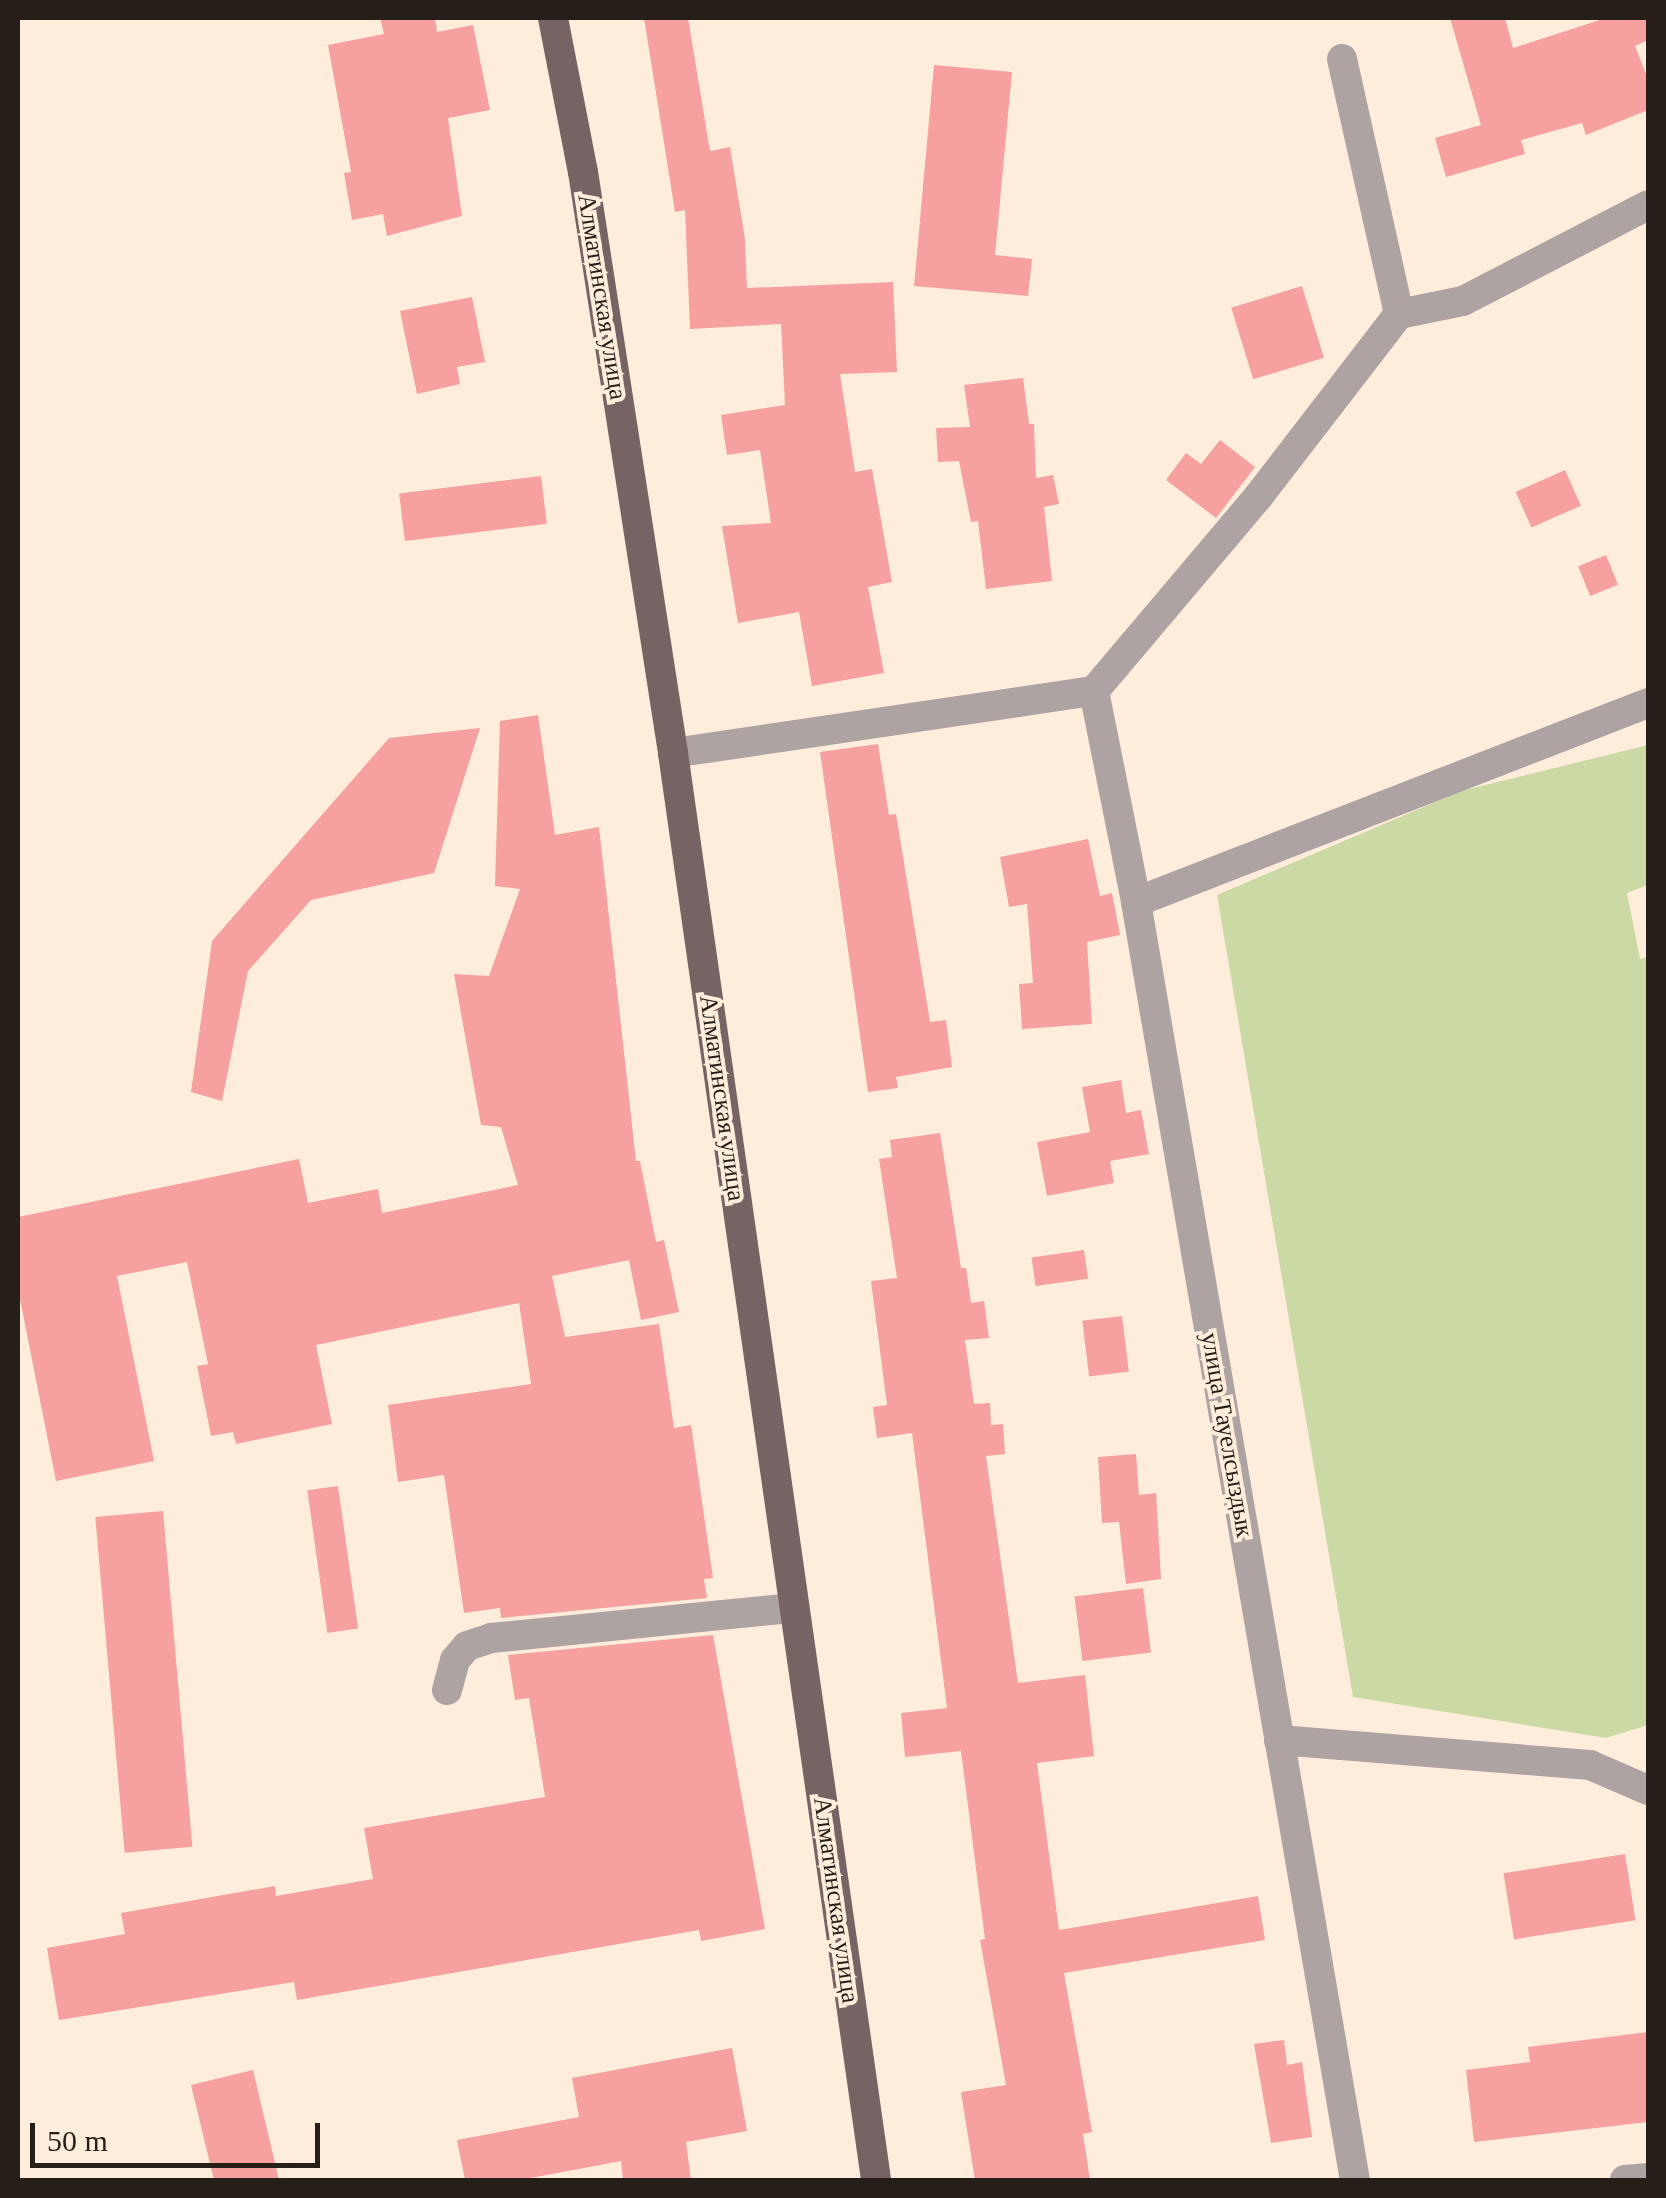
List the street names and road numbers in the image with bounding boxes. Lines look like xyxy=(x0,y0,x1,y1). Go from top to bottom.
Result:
street label: Алматинская улица xyxy=(571,192,633,402)
street label: Алматинская улица xyxy=(693,993,751,1203)
street label: улица Тауелсыздык xyxy=(1194,1330,1260,1540)
street label: Алматинская улица xyxy=(807,1795,865,2005)

